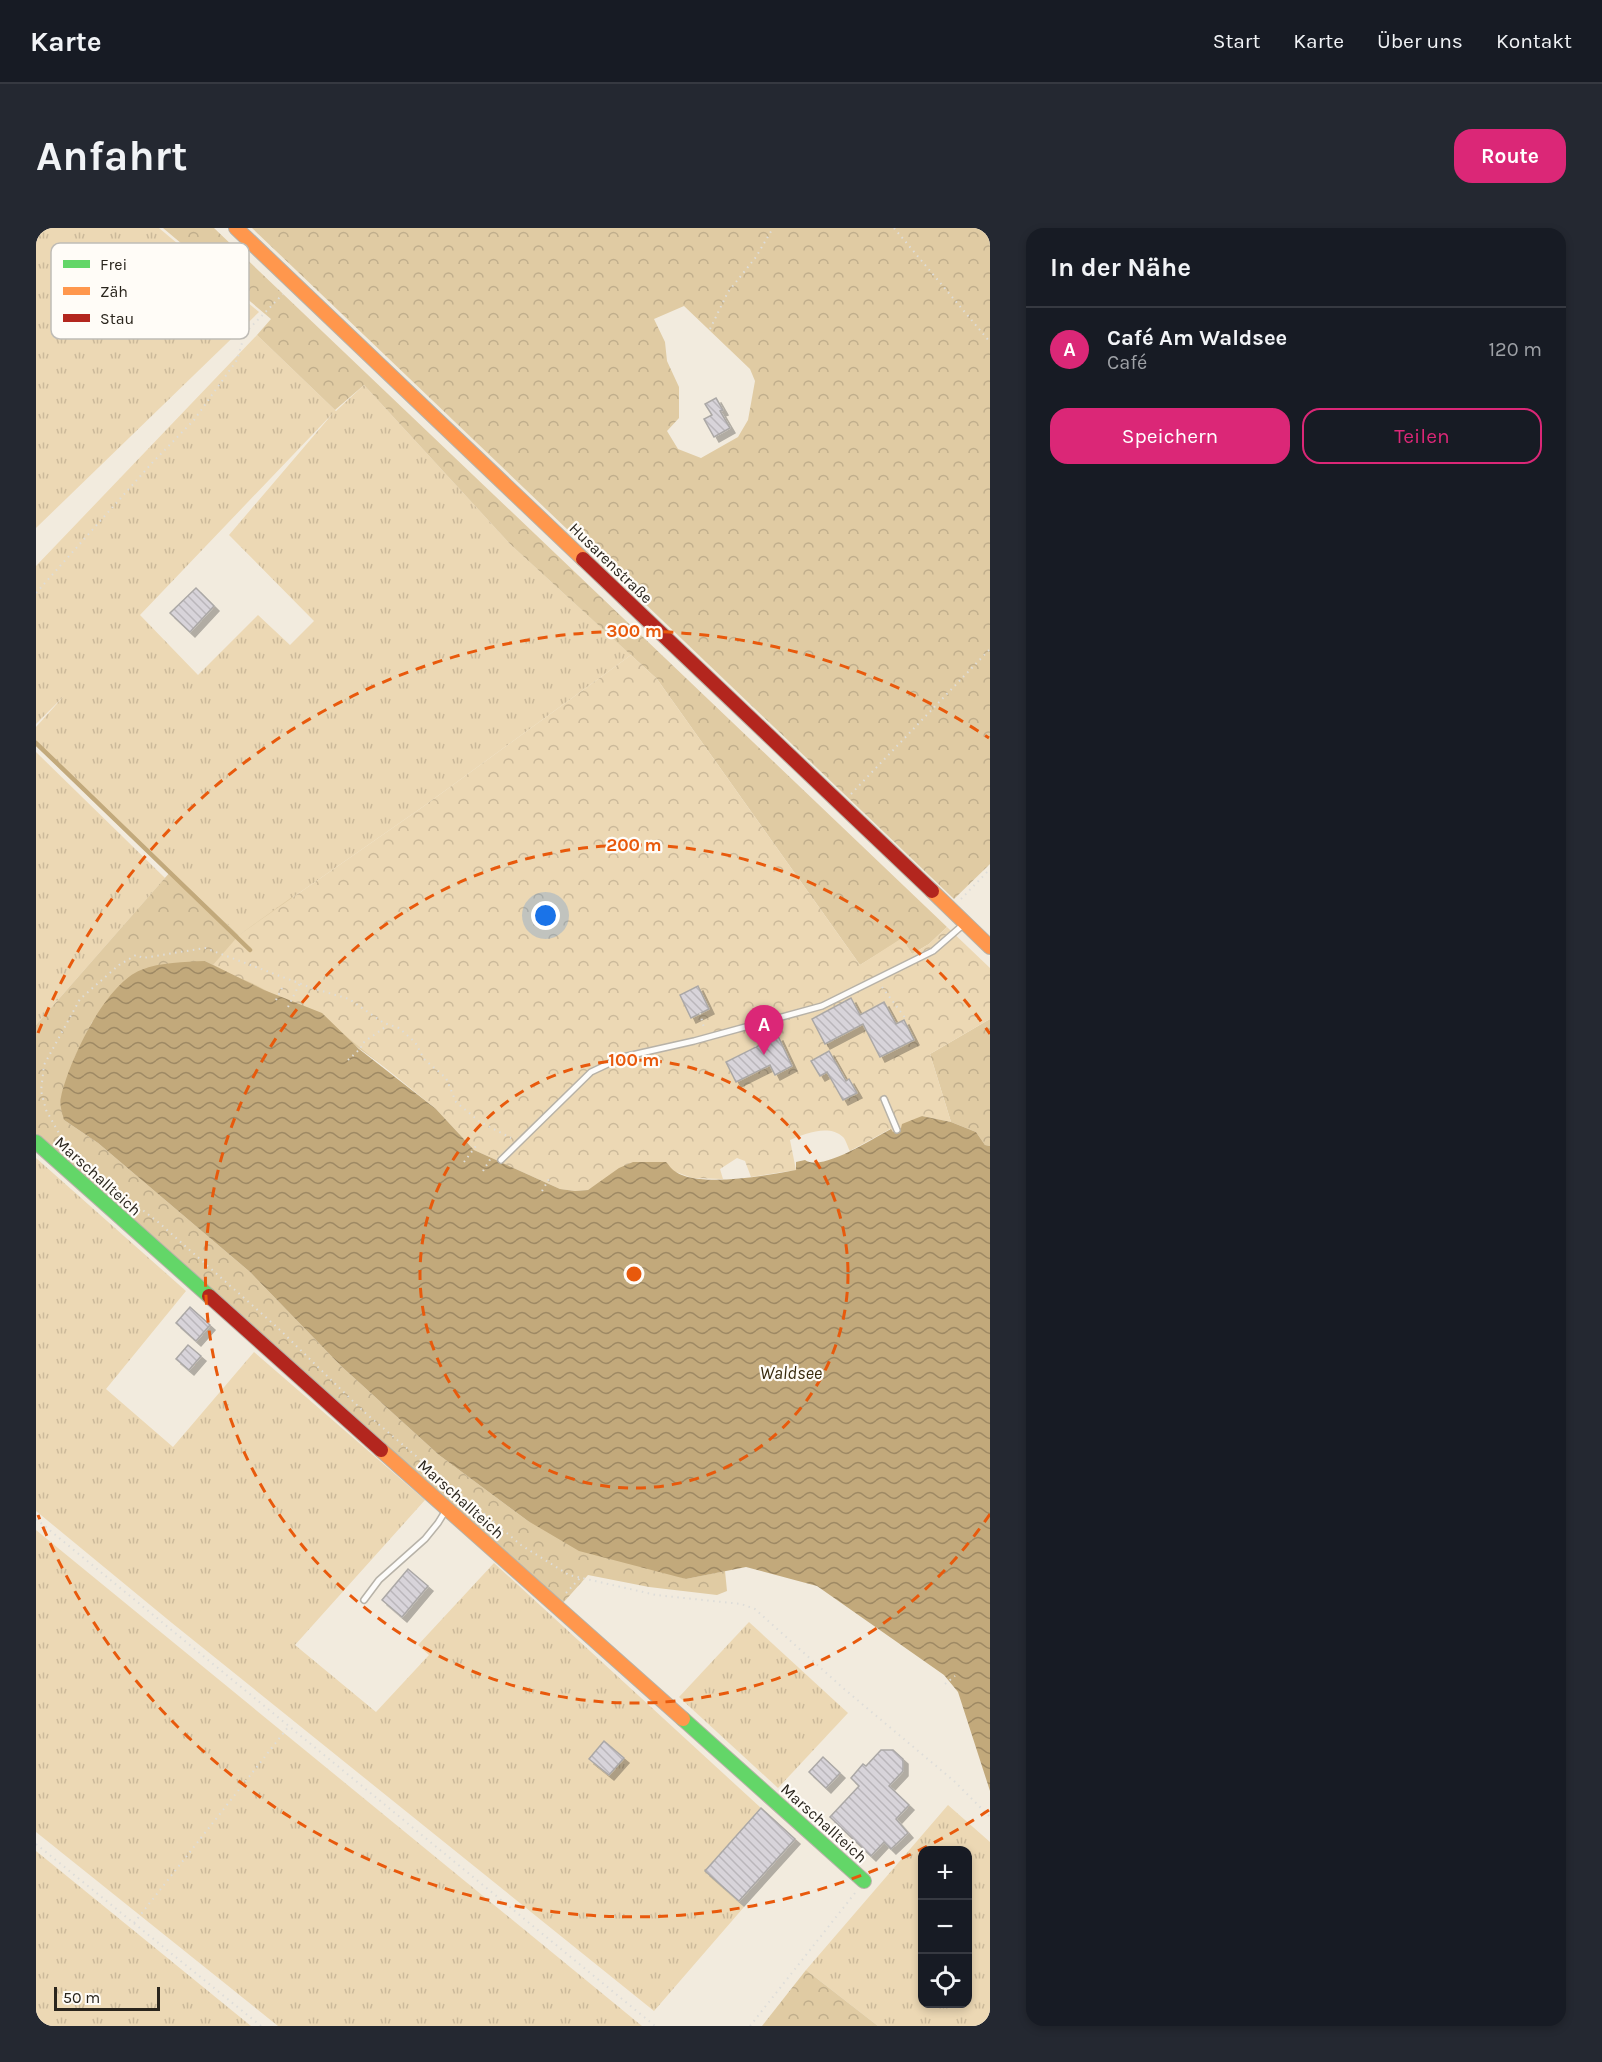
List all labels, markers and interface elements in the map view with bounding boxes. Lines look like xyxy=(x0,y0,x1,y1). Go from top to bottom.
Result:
text: Karte xyxy=(30,25,102,58)
text: Start xyxy=(1213,29,1260,53)
text: Karte xyxy=(1293,29,1344,53)
text: Über uns xyxy=(1377,29,1463,53)
text: Kontakt xyxy=(1496,29,1572,53)
button: Route xyxy=(1454,129,1566,183)
text: Anfahrt xyxy=(36,131,188,181)
legend xyxy=(51,243,249,339)
text: In der Nähe xyxy=(1050,252,1191,283)
text: Frei xyxy=(100,255,127,274)
text: Zäh xyxy=(100,282,128,301)
text: Stau xyxy=(100,309,134,328)
text: Café Am Waldsee xyxy=(1107,325,1287,351)
text: A xyxy=(1063,338,1076,361)
text: 120 m xyxy=(1488,338,1542,361)
text: Café xyxy=(1107,351,1147,374)
button: Speichern xyxy=(1050,408,1290,464)
button: Teilen xyxy=(1302,408,1542,464)
street label: Husarenstraße xyxy=(565,519,657,607)
text: 300 m xyxy=(606,620,662,642)
text: 200 m xyxy=(606,834,662,856)
your location xyxy=(531,901,560,930)
pin: A xyxy=(744,1006,784,1055)
text: 100 m xyxy=(609,1049,659,1071)
street label: Marschallteich xyxy=(51,1132,145,1220)
centre of rings xyxy=(624,1264,644,1284)
water label: Waldsee xyxy=(760,1362,822,1384)
street label: Marschallteich xyxy=(414,1455,508,1543)
street label: Marschallteich xyxy=(777,1779,871,1867)
map controls xyxy=(918,1846,972,2008)
button: + xyxy=(918,1846,972,1900)
button: − xyxy=(918,1900,972,1954)
button: locate xyxy=(918,1954,972,2008)
scale bar xyxy=(54,1984,160,2012)
text: 50 m xyxy=(63,1988,100,2007)

